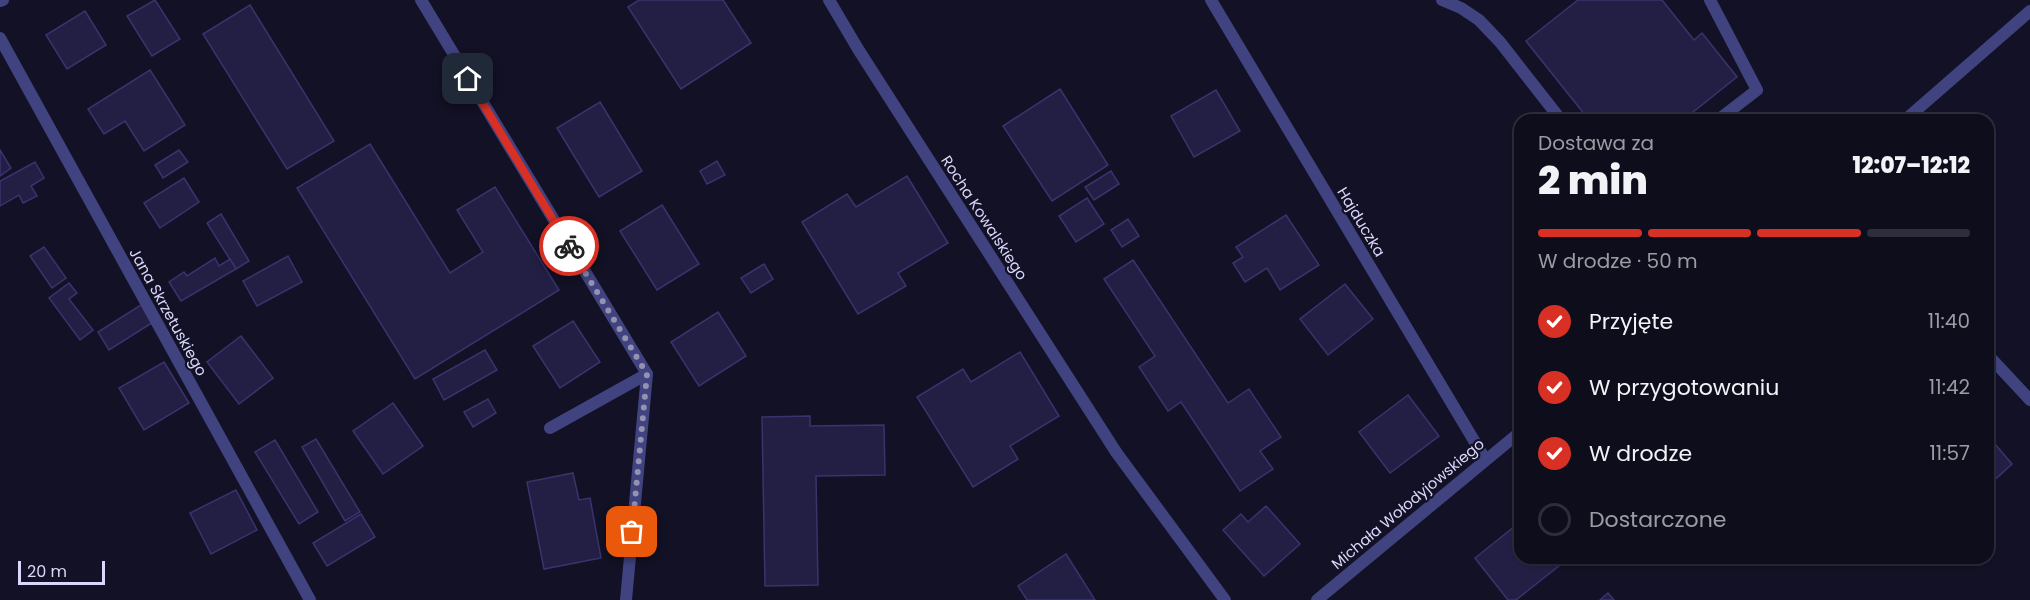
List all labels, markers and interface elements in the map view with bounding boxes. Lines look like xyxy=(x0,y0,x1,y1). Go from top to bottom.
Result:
pin xyxy=(442,53,493,104)
icon: home xyxy=(451,62,484,95)
text: Dostawa za xyxy=(1538,129,1654,157)
text: 12:07–12:12 xyxy=(1852,150,1970,181)
street label: Rocha Kowalskiego xyxy=(936,151,1033,284)
text: 2 min xyxy=(1538,153,1648,208)
street label: Hajduczka xyxy=(1332,183,1390,260)
courier xyxy=(539,216,599,276)
icon: bike xyxy=(553,230,586,263)
street label: Jana Skrzetuskiego xyxy=(124,244,212,380)
text: W drodze · 50 m xyxy=(1538,247,1698,275)
icon: check xyxy=(1538,305,1571,338)
text: Przyjęte xyxy=(1589,306,1673,337)
text: 11:40 xyxy=(1928,307,1970,335)
icon: check xyxy=(1538,371,1571,404)
text: W przygotowaniu xyxy=(1589,372,1779,403)
text: 11:42 xyxy=(1929,373,1970,401)
street label: Michała Wołodyjowskiego xyxy=(1327,433,1489,574)
icon: check xyxy=(1538,437,1571,470)
text: W drodze xyxy=(1589,438,1692,469)
text: 11:57 xyxy=(1929,439,1970,467)
text: Dostarczone xyxy=(1589,504,1726,535)
pin xyxy=(606,506,657,557)
icon: bag xyxy=(615,515,648,548)
scale bar xyxy=(18,558,105,586)
text: 20 m xyxy=(27,560,67,583)

